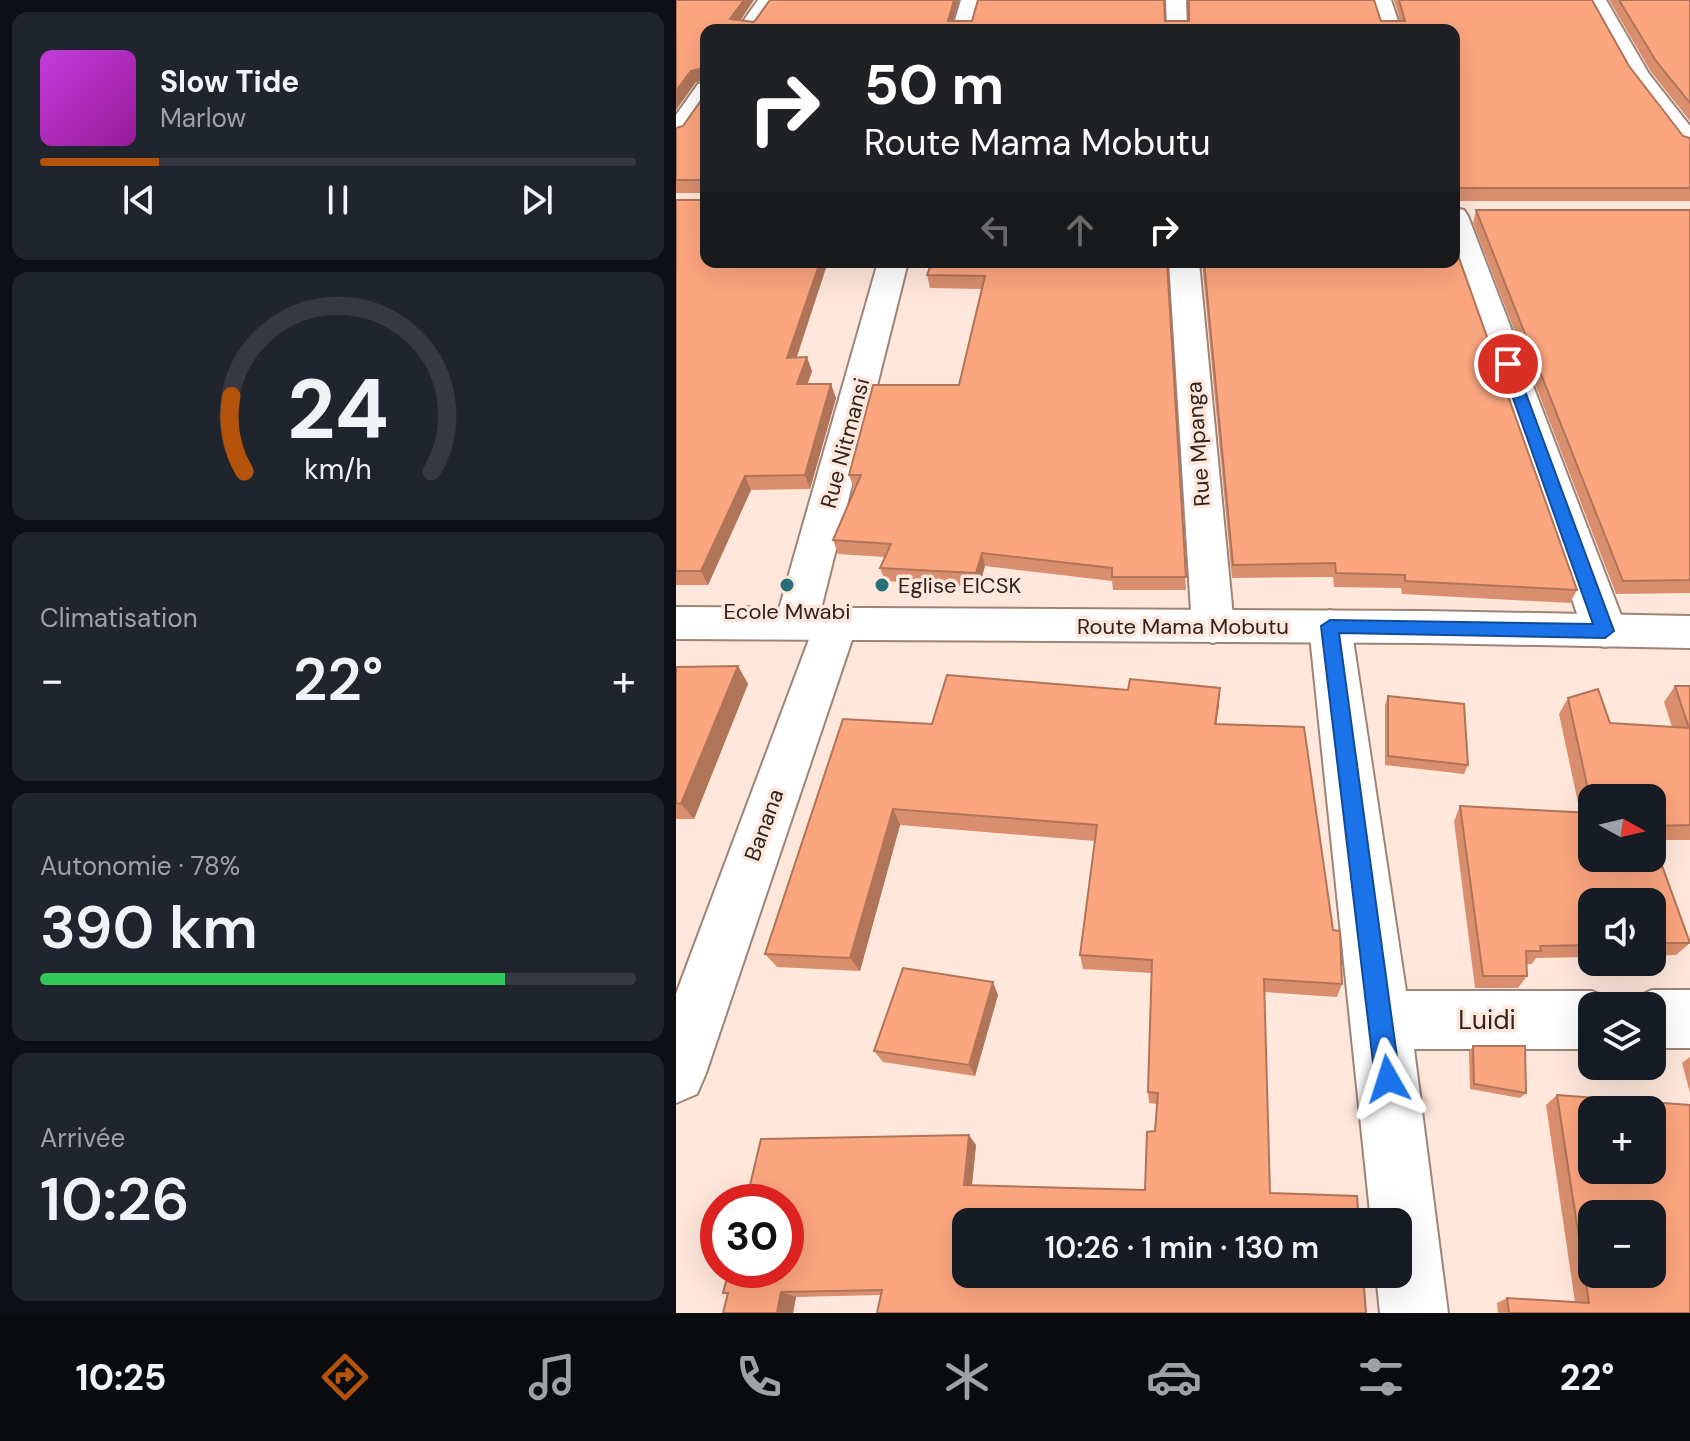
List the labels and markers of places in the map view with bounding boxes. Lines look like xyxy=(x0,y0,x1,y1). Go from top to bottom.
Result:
pin xyxy=(1474,330,1542,398)
place label: Eglise EICSK xyxy=(898,571,1021,600)
marker: Ecole Mwabi xyxy=(778,576,796,594)
marker: Eglise EICSK xyxy=(873,576,891,594)
place label: Ecole Mwabi xyxy=(723,597,851,626)

